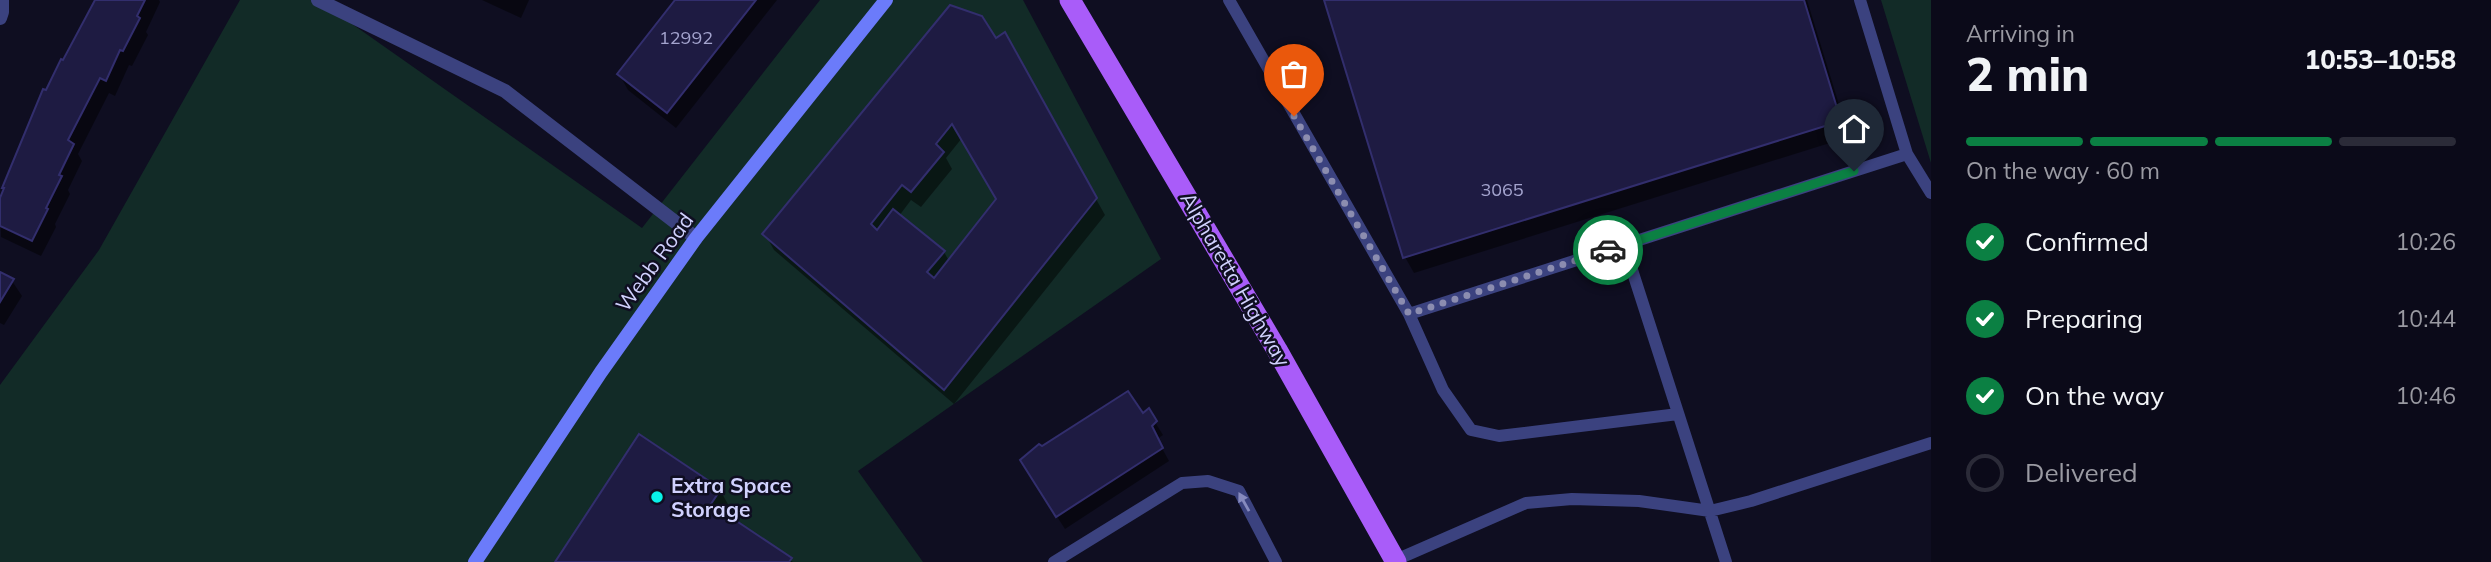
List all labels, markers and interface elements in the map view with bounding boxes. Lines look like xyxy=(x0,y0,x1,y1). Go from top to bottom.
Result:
text: Arriving in xyxy=(1966,19,2075,48)
house number: 12992 xyxy=(659,26,713,49)
text: 10:53–10:58 xyxy=(2305,43,2456,76)
pin xyxy=(1264,44,1324,116)
text: 2 min xyxy=(1966,45,2089,103)
icon: bag xyxy=(1275,55,1313,93)
pin xyxy=(1824,99,1884,171)
icon: home xyxy=(1835,110,1873,148)
text: On the way · 60 m xyxy=(1966,156,2160,185)
house number: 3065 xyxy=(1480,178,1524,201)
street label: Alpharetta Highway xyxy=(1175,187,1297,371)
street label: Webb Road xyxy=(609,208,699,316)
courier xyxy=(1573,215,1643,285)
icon: check xyxy=(1966,223,2004,261)
text: Confirmed xyxy=(2025,225,2149,258)
text: 10:26 xyxy=(2396,227,2456,256)
icon: car xyxy=(1589,231,1627,269)
icon: check xyxy=(1966,300,2004,338)
text: Preparing xyxy=(2025,302,2143,335)
text: 10:44 xyxy=(2396,304,2456,333)
icon: check xyxy=(1966,377,2004,415)
text: On the way xyxy=(2025,379,2164,412)
text: 10:46 xyxy=(2396,381,2456,410)
text: Delivered xyxy=(2025,456,2138,489)
place label: Extra Space Storage xyxy=(671,472,791,522)
marker: Extra Space Storage xyxy=(649,489,665,505)
one-way arrow xyxy=(1238,492,1250,512)

